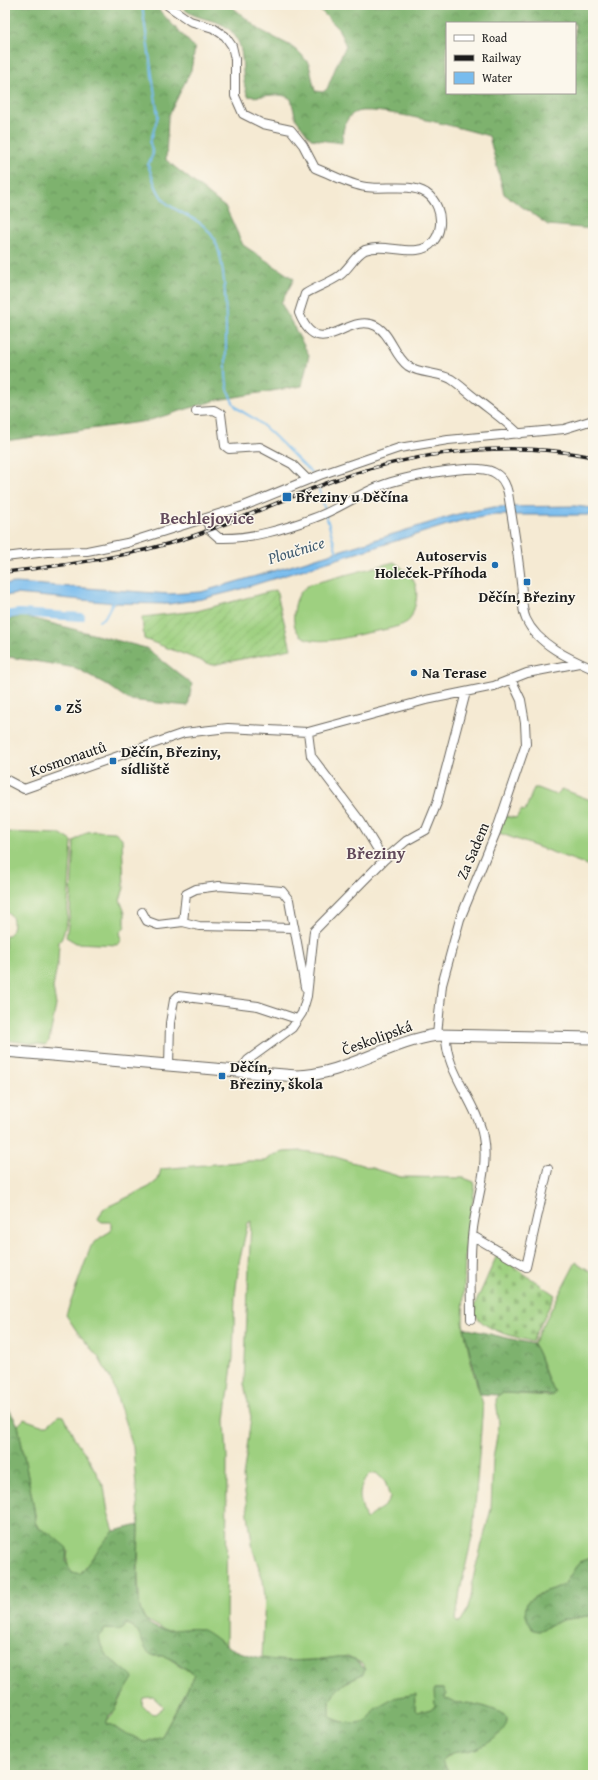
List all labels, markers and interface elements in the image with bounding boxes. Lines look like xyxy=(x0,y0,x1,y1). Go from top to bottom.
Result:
legend xyxy=(446,22,576,94)
text: Road xyxy=(482,29,508,46)
text: Railway xyxy=(482,49,521,66)
text: Water xyxy=(482,69,512,86)
place label: Březiny u Děčína xyxy=(296,486,409,507)
marker: Březiny u Děčína xyxy=(281,491,293,503)
district label: Bechlejovice xyxy=(160,505,254,530)
water label: Ploučnice xyxy=(264,530,328,570)
place label: Autoservis Holeček-Příhoda xyxy=(375,545,487,583)
marker: Autoservis Holeček-Příhoda xyxy=(490,560,500,570)
marker: Děčín, Březiny xyxy=(522,577,532,587)
place label: Děčín, Březiny xyxy=(478,586,576,607)
place label: Na Terase xyxy=(422,662,487,683)
marker: Na Terase xyxy=(409,668,419,678)
place label: ZŠ xyxy=(66,697,82,718)
marker: ZŠ xyxy=(53,703,63,713)
street label: Kosmonautů xyxy=(27,735,110,781)
place label: Děčín, Březiny, sídliště xyxy=(121,741,221,779)
marker: Děčín, Březiny, sídliště xyxy=(108,756,118,766)
street label: Za Sadem xyxy=(451,818,494,883)
district label: Březiny xyxy=(347,840,406,865)
street label: Českolipská xyxy=(339,1015,415,1060)
place label: Děčín, Březiny, škola xyxy=(230,1056,323,1094)
marker: Děčín, Březiny, škola xyxy=(217,1071,227,1081)

